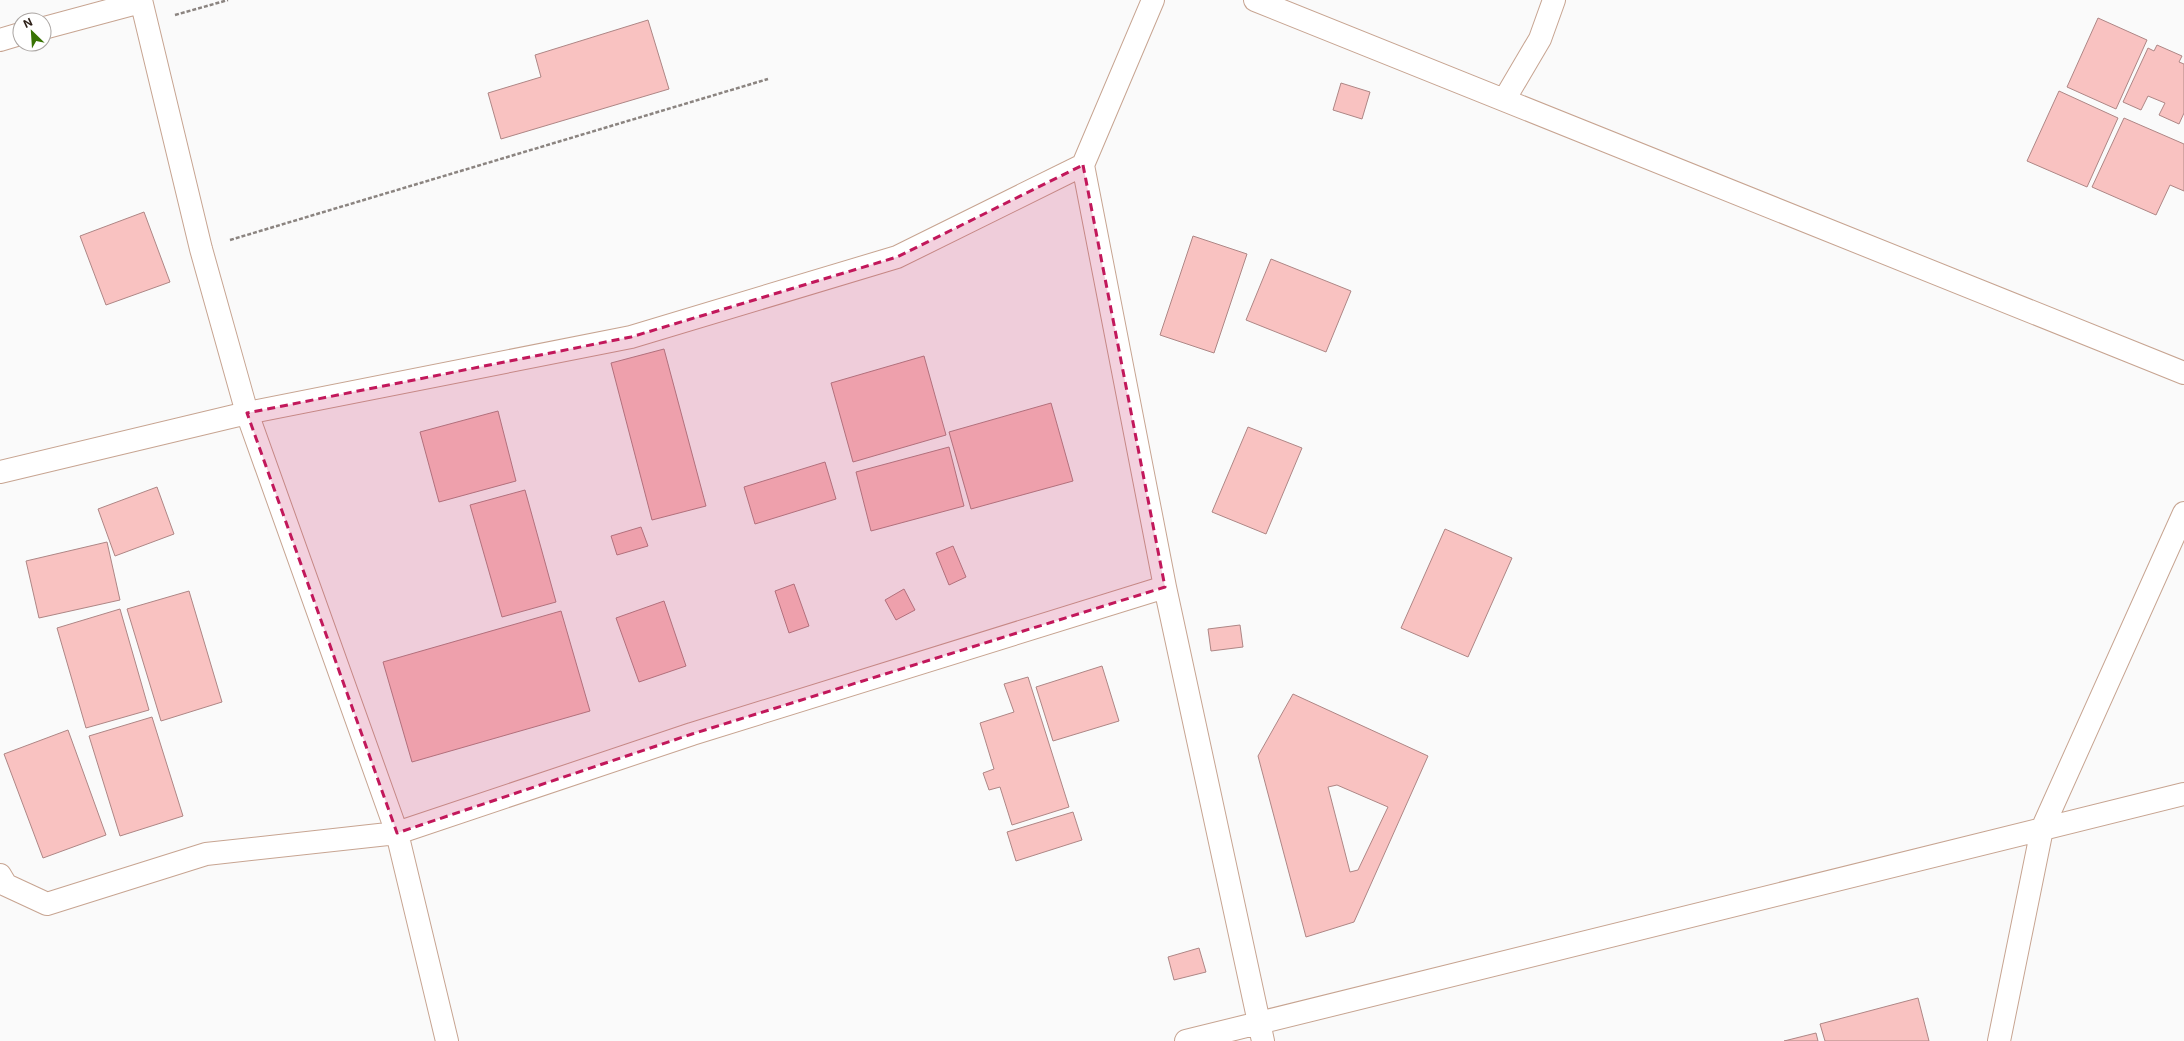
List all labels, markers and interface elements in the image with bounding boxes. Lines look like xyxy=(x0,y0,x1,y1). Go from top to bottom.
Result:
north arrow xyxy=(12,12,52,52)
text: N xyxy=(21,15,35,31)

